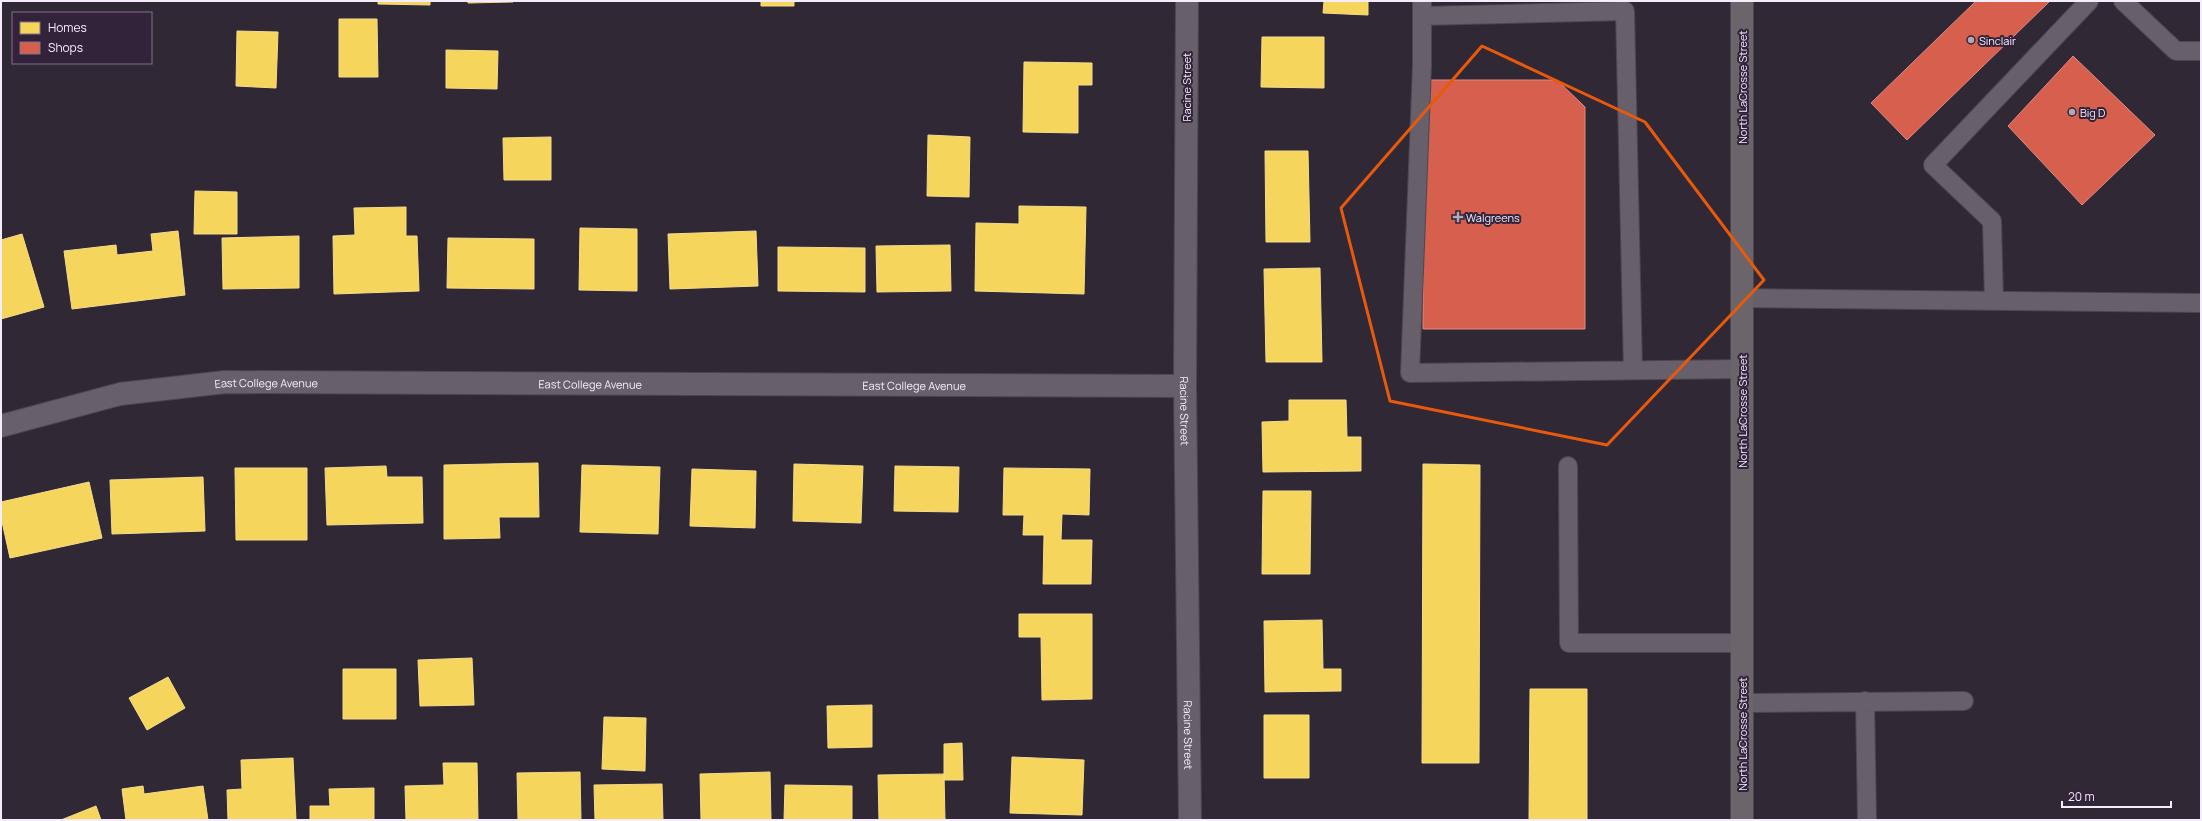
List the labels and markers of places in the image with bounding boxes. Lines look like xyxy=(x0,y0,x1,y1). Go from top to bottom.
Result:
place label: Sinclair xyxy=(1979,33,2016,48)
marker: Sinclair xyxy=(1966,35,1976,45)
place label: Big D xyxy=(2080,105,2105,120)
marker: Big D xyxy=(2067,107,2077,117)
place label: Walgreens xyxy=(1466,210,1520,225)
marker: Walgreens xyxy=(1453,212,1463,222)

